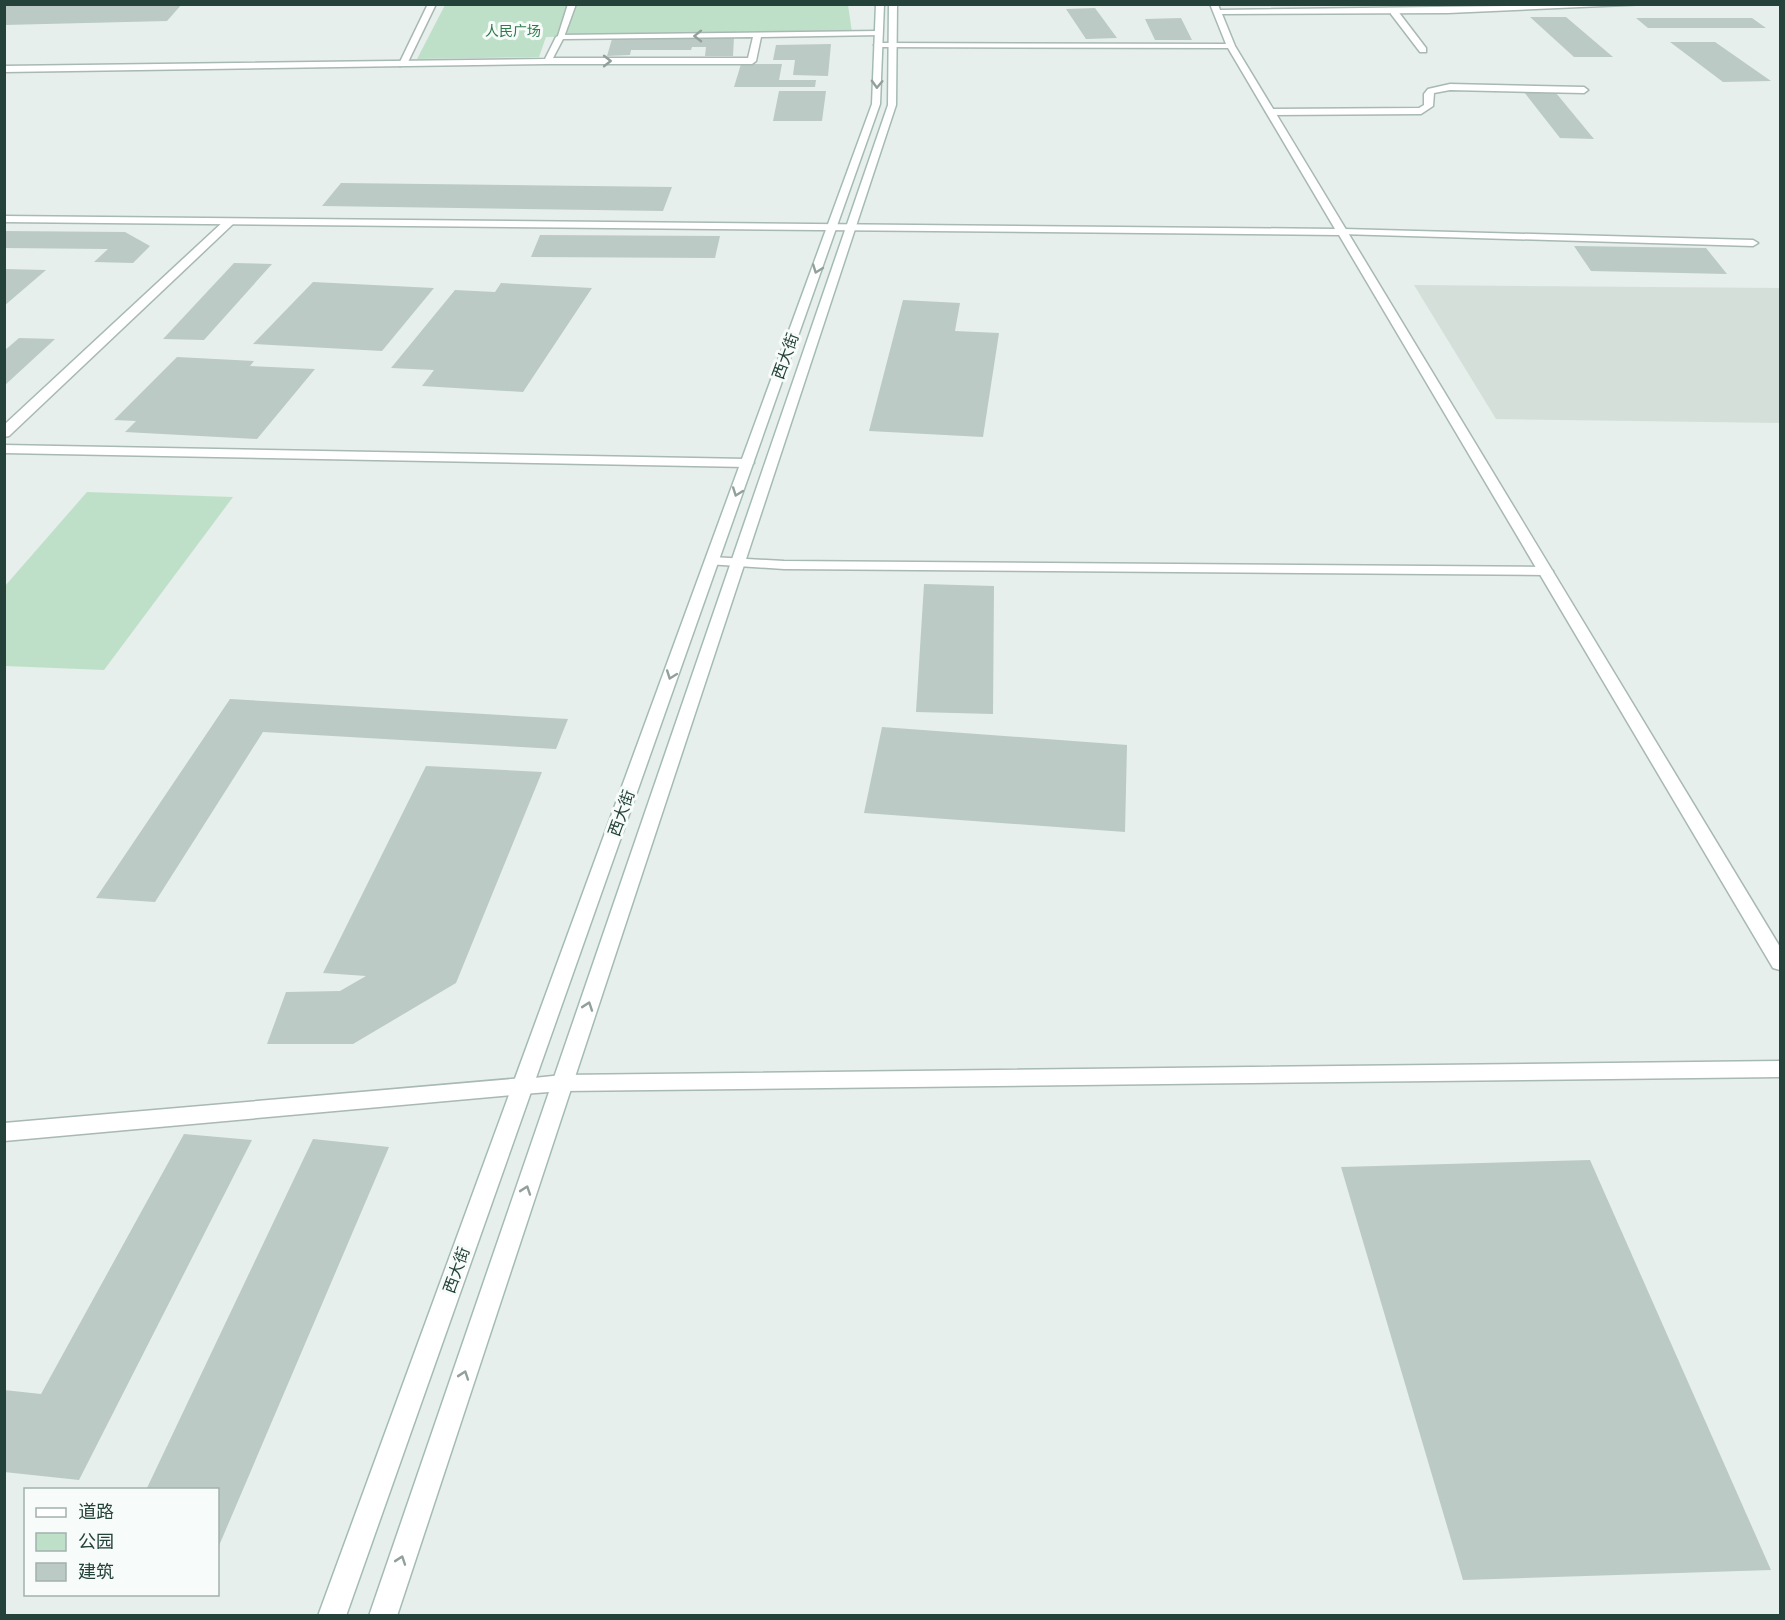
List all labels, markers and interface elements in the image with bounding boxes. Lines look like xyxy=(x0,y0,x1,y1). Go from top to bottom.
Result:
park label: 人民广场 xyxy=(485,22,541,40)
one-way arrow xyxy=(694,29,703,42)
one-way arrow xyxy=(602,55,611,67)
one-way arrow xyxy=(870,79,883,88)
one-way arrow xyxy=(811,263,824,274)
street label: 西大街 xyxy=(767,330,803,382)
one-way arrow xyxy=(731,486,744,497)
one-way arrow xyxy=(665,669,678,680)
street label: 西大街 xyxy=(603,787,639,839)
one-way arrow xyxy=(581,1001,593,1012)
one-way arrow xyxy=(518,1185,531,1196)
street label: 西大街 xyxy=(438,1244,474,1296)
one-way arrow xyxy=(456,1370,469,1381)
legend xyxy=(24,1488,219,1596)
text: 道路 xyxy=(78,1500,114,1523)
text: 公园 xyxy=(78,1530,114,1553)
one-way arrow xyxy=(394,1555,407,1566)
text: 建筑 xyxy=(78,1560,114,1583)

